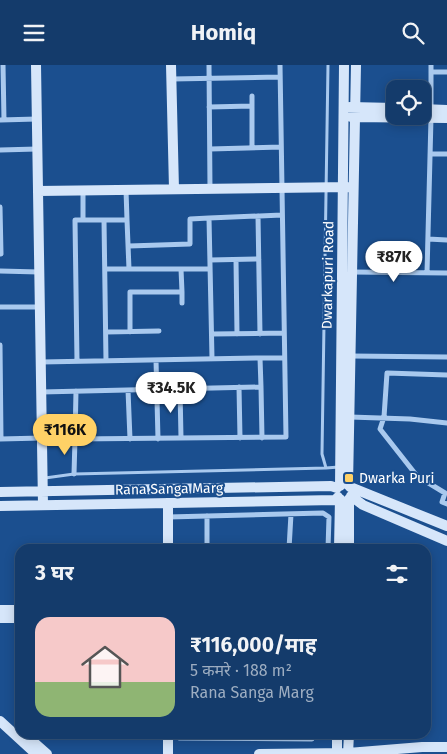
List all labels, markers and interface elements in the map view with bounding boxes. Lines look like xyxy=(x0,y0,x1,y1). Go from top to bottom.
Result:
icon: menu xyxy=(20,19,48,47)
text: Homiq xyxy=(191,19,256,46)
icon: search xyxy=(399,19,427,47)
map controls xyxy=(386,80,431,125)
button: locate xyxy=(386,80,431,125)
street label: Dwarkapuri Road xyxy=(319,221,337,329)
pin: ₹87K xyxy=(364,241,424,283)
text: ₹87K xyxy=(376,247,412,266)
pin: ₹34.5K xyxy=(130,371,212,414)
text: ₹34.5K xyxy=(147,378,195,397)
pin: ₹116K xyxy=(30,413,100,456)
text: ₹116K xyxy=(44,420,86,439)
place label: Dwarka Puri xyxy=(359,470,434,487)
marker: Dwarka Puri xyxy=(343,472,355,484)
street label: Rana Sanga Marg xyxy=(115,480,224,498)
text: 3 घर xyxy=(35,560,74,586)
icon: filters xyxy=(383,560,411,588)
text: ₹116,000/माह xyxy=(190,632,317,658)
icon: home xyxy=(75,637,135,697)
text: 5 कमरे · 188 m² xyxy=(190,661,292,680)
text: Rana Sanga Marg xyxy=(190,683,314,702)

